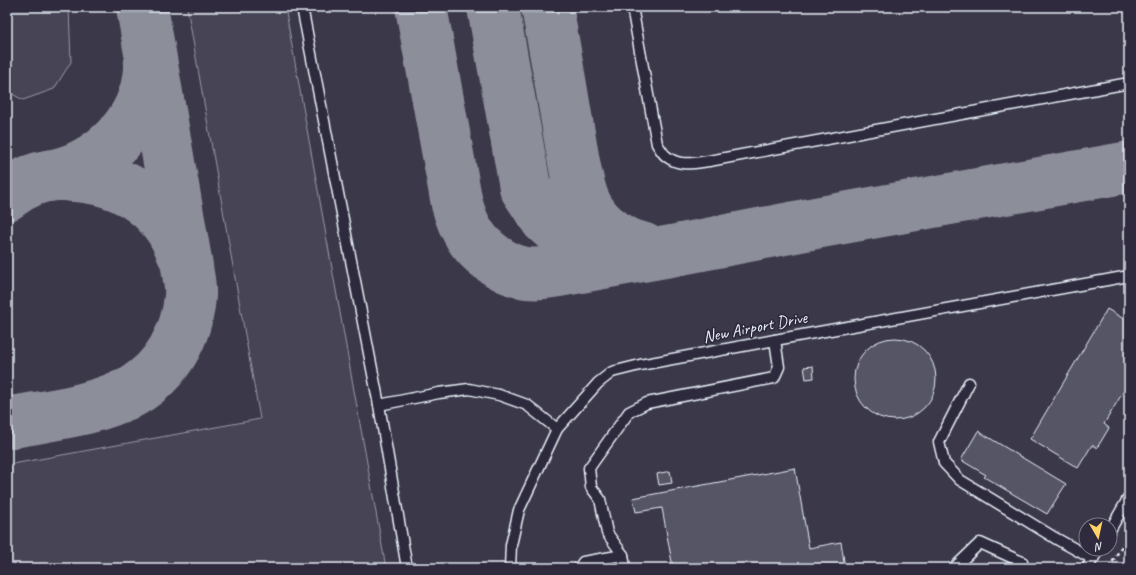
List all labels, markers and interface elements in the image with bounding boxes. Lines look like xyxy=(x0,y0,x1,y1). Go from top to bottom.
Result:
street label: New Airport Drive xyxy=(701,306,810,347)
north arrow xyxy=(1078,517,1118,557)
text: N xyxy=(1093,539,1104,555)

